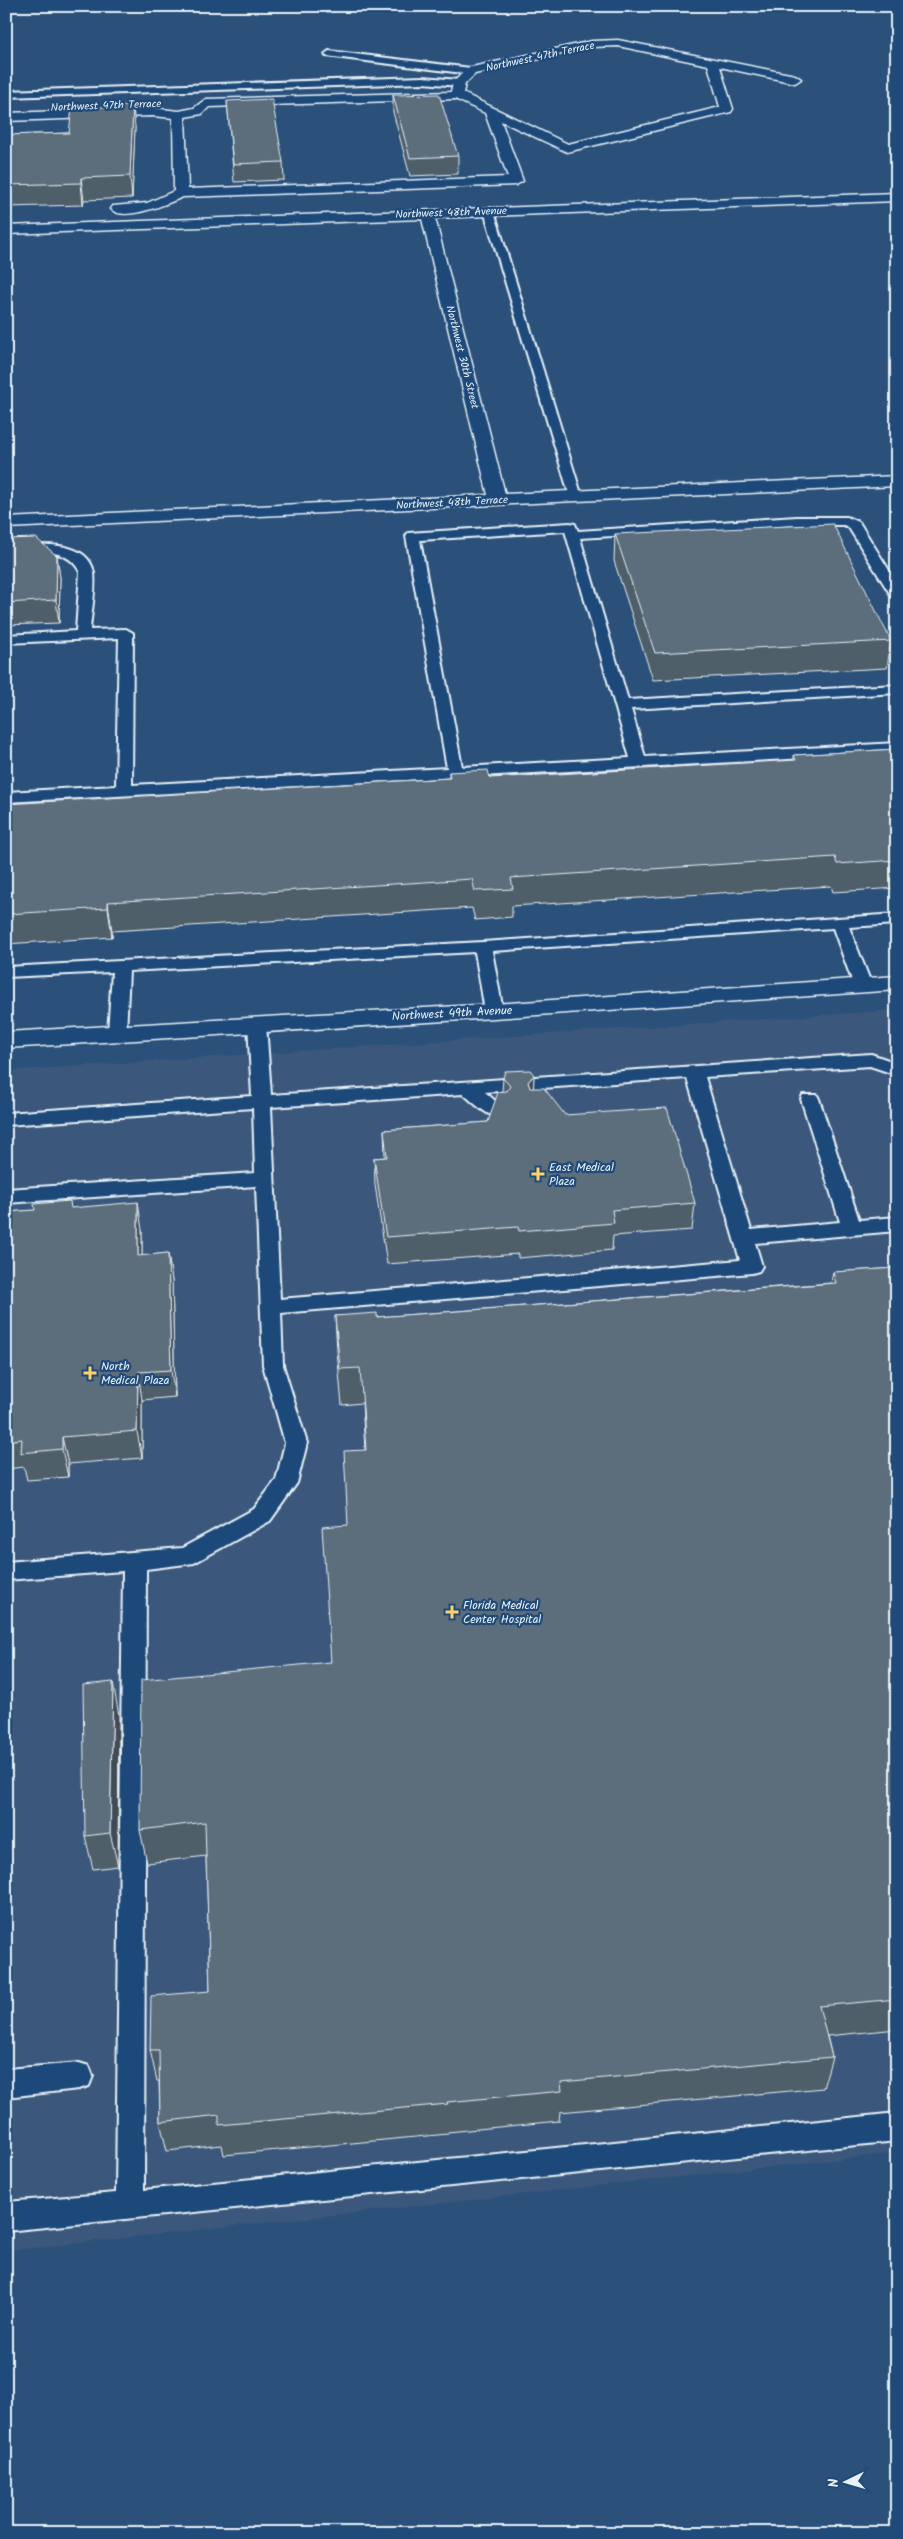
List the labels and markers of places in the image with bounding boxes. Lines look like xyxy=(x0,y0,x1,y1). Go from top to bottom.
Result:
place label: East Medical Plaza xyxy=(549,1158,614,1191)
marker: East Medical Plaza xyxy=(531,1167,545,1181)
place label: North Medical Plaza xyxy=(101,1357,170,1390)
marker: North Medical Plaza xyxy=(83,1366,97,1380)
place label: Florida Medical Center Hospital xyxy=(463,1596,541,1629)
marker: Florida Medical Center Hospital xyxy=(445,1605,459,1619)

